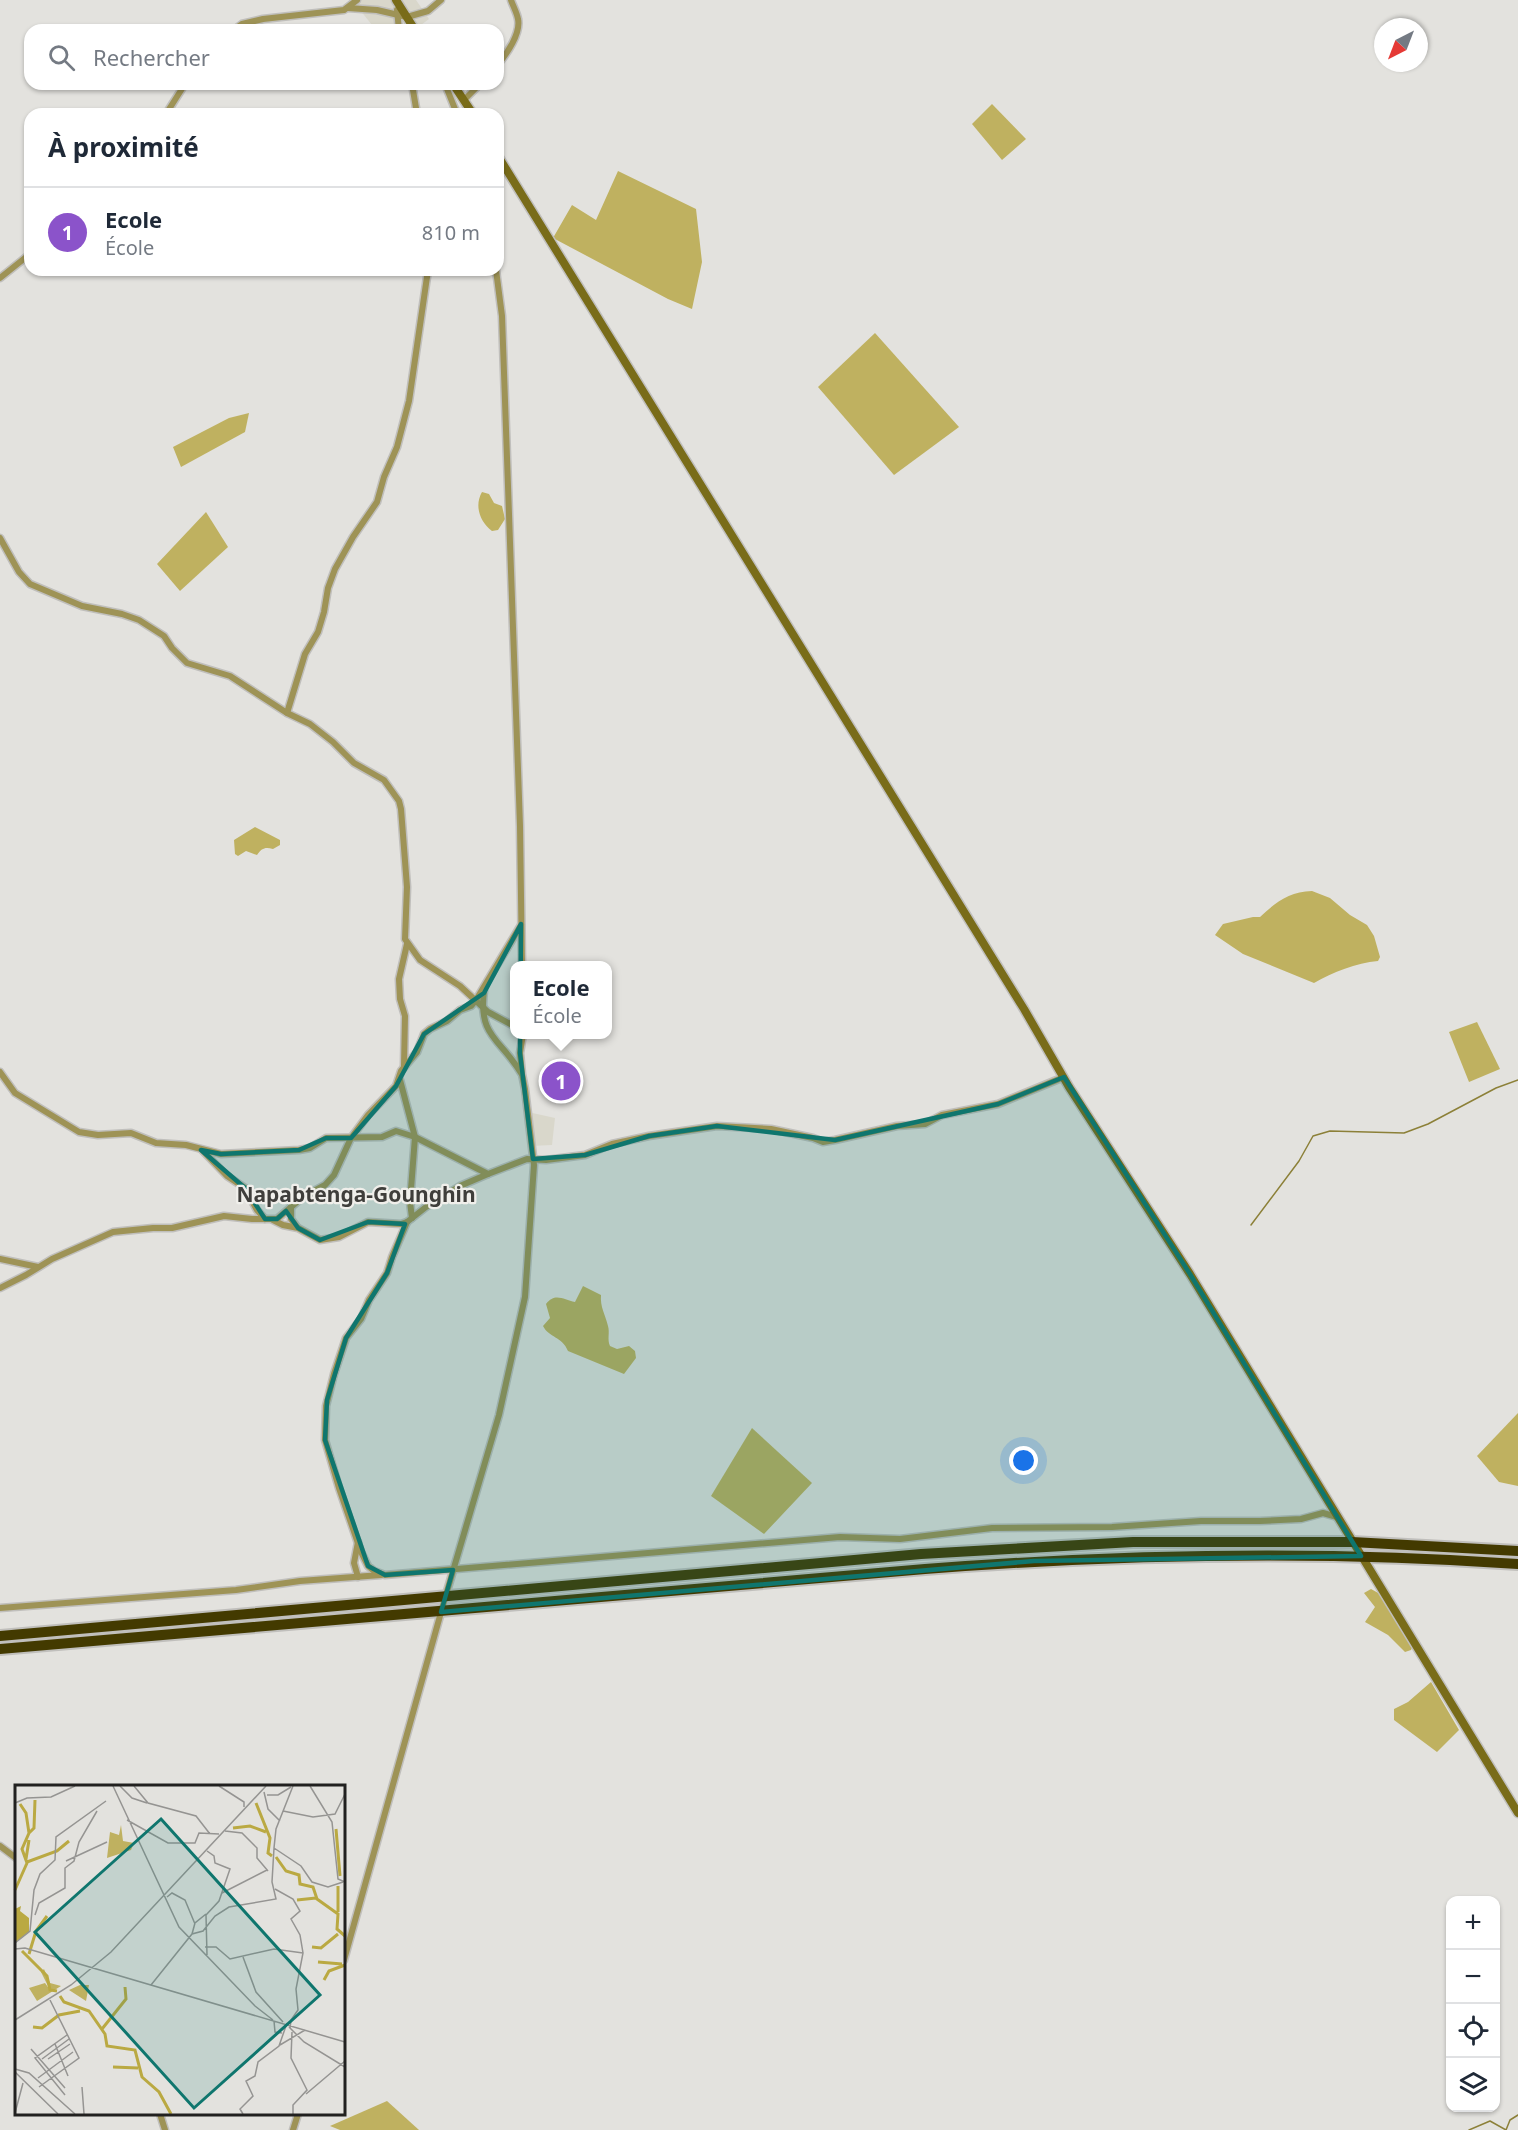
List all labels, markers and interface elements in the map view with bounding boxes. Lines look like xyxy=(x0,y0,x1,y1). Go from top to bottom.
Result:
north arrow xyxy=(1374,18,1428,72)
search box xyxy=(24,24,504,90)
icon: search xyxy=(45,41,78,74)
text: Rechercher xyxy=(93,42,210,72)
text: À proximité xyxy=(48,129,199,165)
text: Ecole xyxy=(105,204,162,234)
text: 1 xyxy=(62,219,73,246)
text: 810 m xyxy=(422,219,480,246)
text: École xyxy=(105,234,154,261)
popup xyxy=(510,961,612,1039)
text: Ecole xyxy=(532,972,590,1002)
text: École xyxy=(532,1002,582,1029)
pin: 1 xyxy=(542,1058,580,1104)
district label: Napabtenga-Gounghin xyxy=(236,1180,476,1208)
your location xyxy=(1009,1446,1038,1475)
inset map xyxy=(15,1785,345,2115)
map controls xyxy=(1446,1896,1500,2112)
button: + xyxy=(1446,1896,1500,1950)
button: − xyxy=(1446,1950,1500,2004)
button: locate xyxy=(1446,2004,1500,2058)
button: layers xyxy=(1446,2058,1500,2112)

